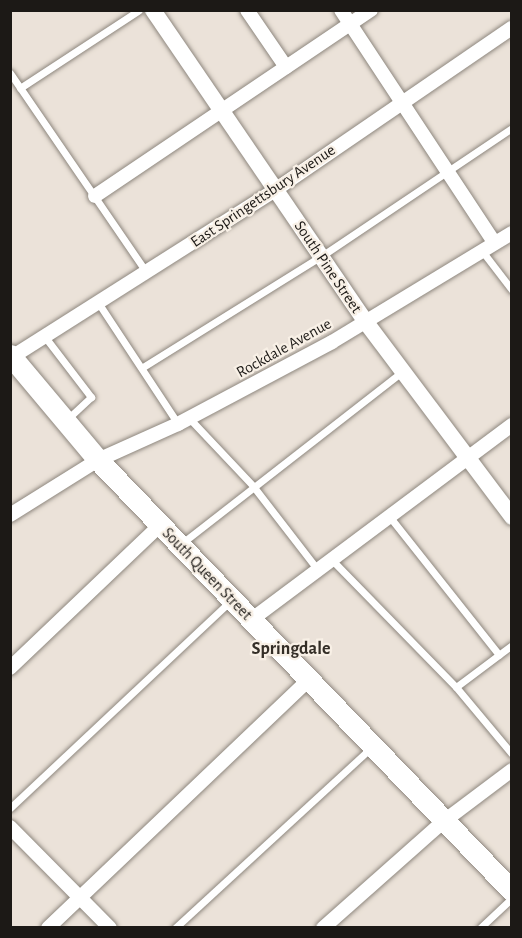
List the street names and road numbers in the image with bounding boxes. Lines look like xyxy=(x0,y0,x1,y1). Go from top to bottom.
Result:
street label: East Springettsbury Avenue xyxy=(187,140,339,252)
street label: South Pine Street xyxy=(290,217,366,317)
street label: Rockdale Avenue xyxy=(233,314,335,382)
street label: South Queen Street xyxy=(158,524,256,624)

